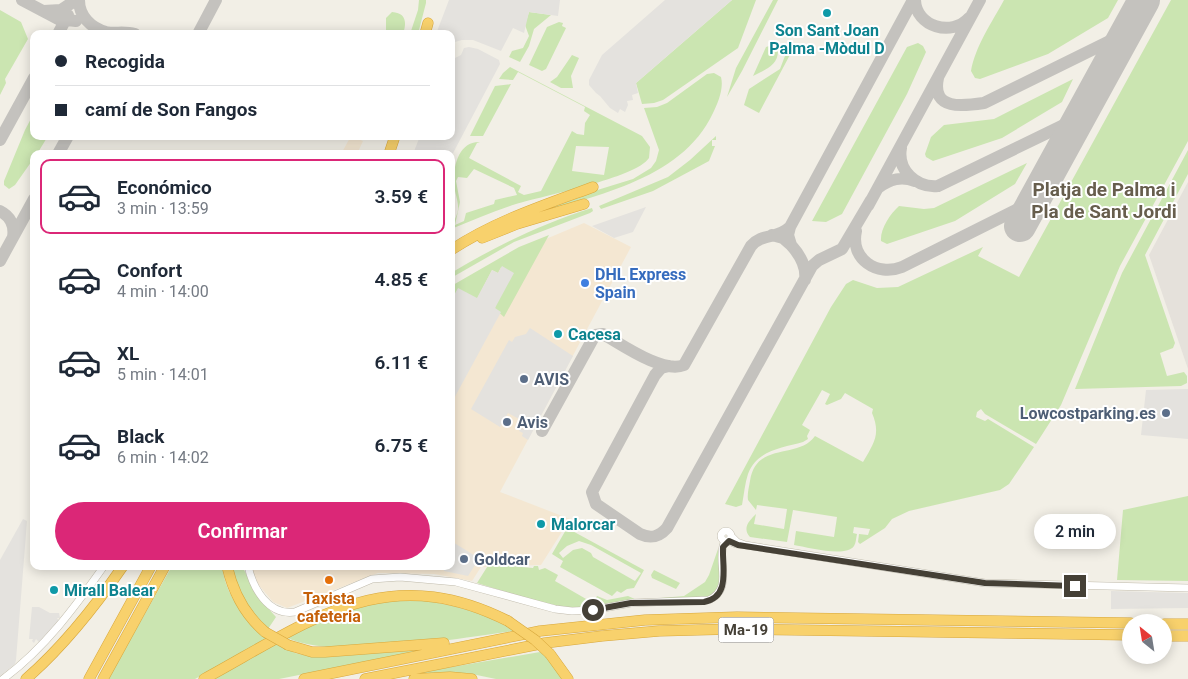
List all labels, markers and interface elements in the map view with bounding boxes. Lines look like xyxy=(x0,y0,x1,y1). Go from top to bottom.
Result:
marker: Son Sant Joan Palma -Mòdul D xyxy=(821,7,833,19)
place label: Son Sant Joan Palma -Mòdul D xyxy=(769,21,885,58)
text: Recogida xyxy=(85,50,165,73)
text: camí de Son Fangos xyxy=(85,98,257,121)
icon: car xyxy=(57,174,102,219)
text: Económico xyxy=(117,176,212,199)
district label: Platja de Palma i Pla de Sant Jordi xyxy=(1031,178,1177,223)
text: 3.59 € xyxy=(374,185,428,208)
text: 3 min · 13:59 xyxy=(117,199,209,218)
icon: car xyxy=(57,257,102,302)
text: Confort xyxy=(117,259,182,282)
place label: DHL Express Spain xyxy=(595,265,686,302)
text: 4.85 € xyxy=(374,268,428,291)
marker: DHL Express Spain xyxy=(579,277,591,289)
text: 4 min · 14:00 xyxy=(117,282,209,301)
place label: Cacesa xyxy=(568,325,621,344)
marker: Cacesa xyxy=(552,328,564,340)
icon: car xyxy=(57,340,102,385)
text: XL xyxy=(117,342,139,365)
text: 6.11 € xyxy=(374,351,428,374)
text: 5 min · 14:01 xyxy=(117,365,209,384)
place label: AVIS xyxy=(534,370,569,389)
marker: AVIS xyxy=(518,373,530,385)
place label: Lowcostparking.es xyxy=(1020,404,1156,423)
marker: Lowcostparking.es xyxy=(1160,407,1172,419)
place label: Avis xyxy=(517,413,548,432)
marker: Avis xyxy=(501,416,513,428)
icon: car xyxy=(57,423,102,468)
text: Black xyxy=(117,425,164,448)
text: 6.75 € xyxy=(374,434,428,457)
text: 6 min · 14:02 xyxy=(117,448,209,467)
button: Confirmar xyxy=(55,502,430,560)
callout: 2 min xyxy=(1034,514,1116,548)
place label: Malorcar xyxy=(551,515,615,534)
marker: Malorcar xyxy=(535,518,547,530)
text: 2 min xyxy=(1055,522,1095,541)
place label: Goldcar xyxy=(474,550,530,569)
marker: Goldcar xyxy=(458,553,470,565)
marker: Taxista cafeteria xyxy=(323,574,335,586)
route end xyxy=(1064,575,1086,597)
place label: Mirall Balear xyxy=(64,581,155,600)
marker: Mirall Balear xyxy=(48,584,60,596)
place label: Taxista cafeteria xyxy=(297,589,361,626)
route start xyxy=(582,599,604,621)
north arrow xyxy=(1122,614,1172,664)
map controls xyxy=(1122,614,1172,664)
road number: Ma-19 xyxy=(718,618,774,642)

